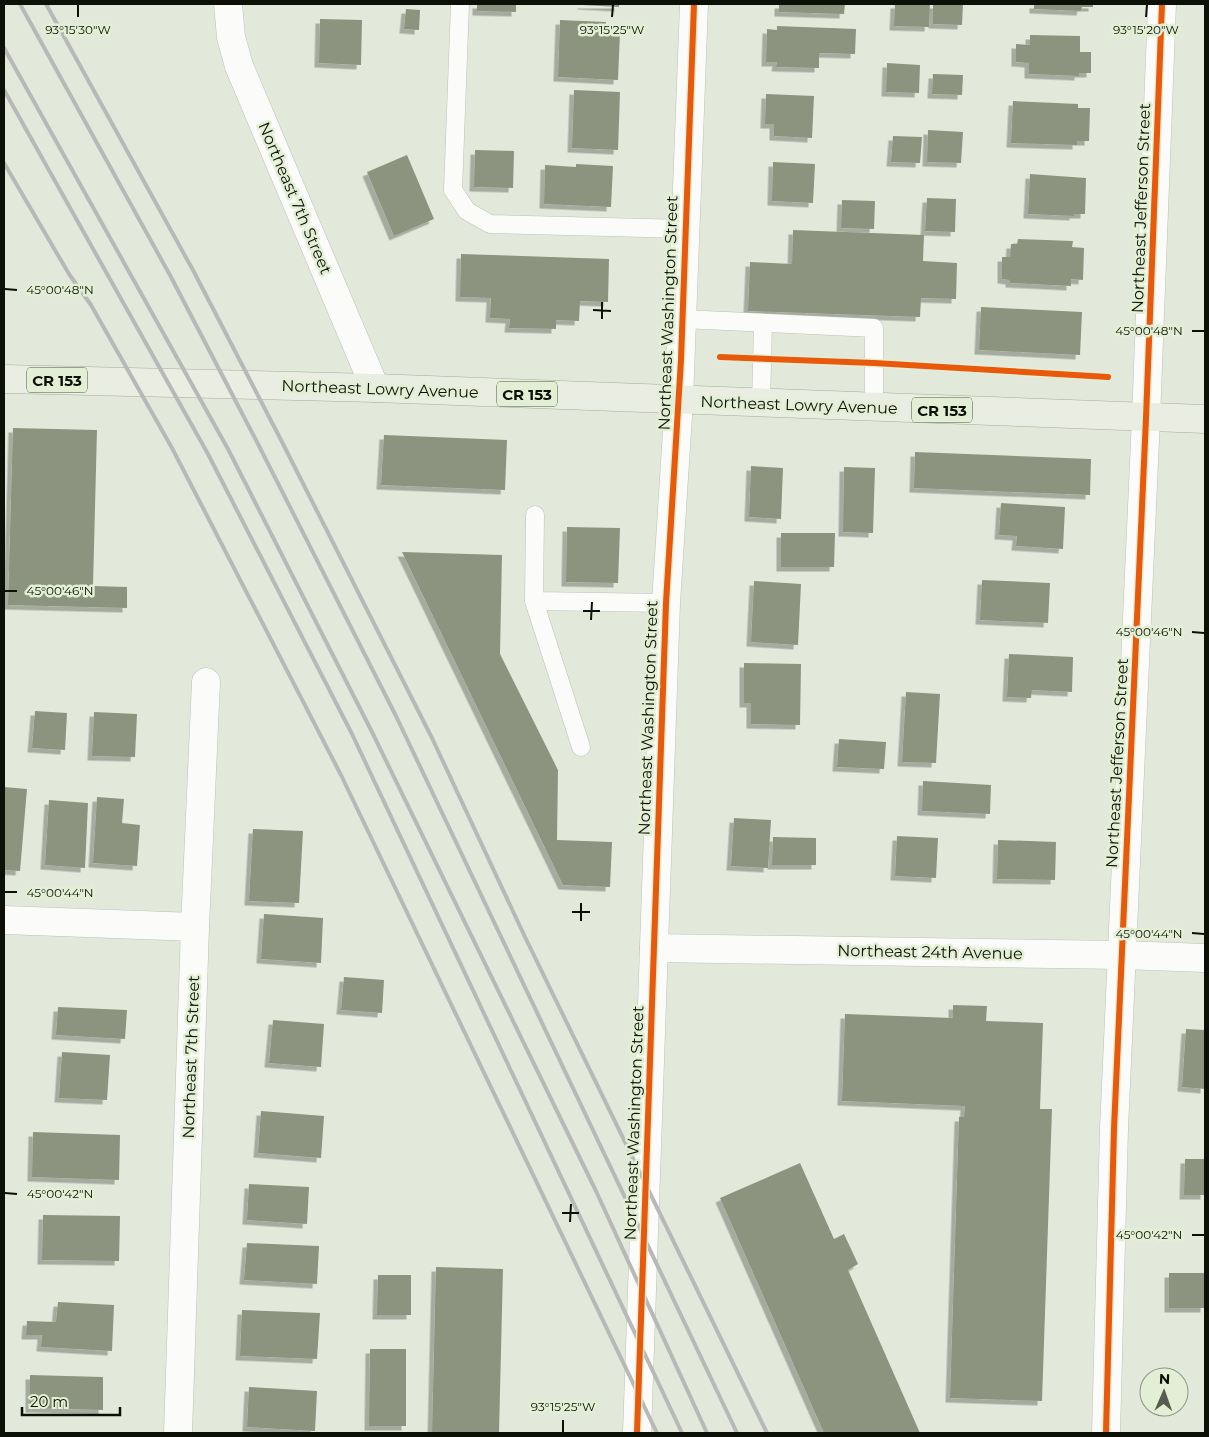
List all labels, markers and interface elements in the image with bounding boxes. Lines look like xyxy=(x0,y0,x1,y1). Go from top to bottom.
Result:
text: 93°15'30"W xyxy=(45,22,111,37)
text: 93°15'25"W xyxy=(580,22,644,37)
text: 93°15'20"W xyxy=(1113,22,1179,37)
street label: Northeast Jefferson Street xyxy=(1128,102,1154,313)
street label: Northeast 7th Street xyxy=(254,119,336,277)
street label: Northeast Washington Street xyxy=(654,195,682,431)
text: 45°00'48"N xyxy=(26,282,94,297)
text: 45°00'48"N xyxy=(1115,323,1183,338)
road number: CR 153 xyxy=(27,368,87,392)
street label: Northeast Lowry Avenue xyxy=(281,376,479,402)
road number: CR 153 xyxy=(497,382,557,406)
street label: Northeast Lowry Avenue xyxy=(700,392,898,418)
road number: CR 153 xyxy=(912,398,972,422)
text: 45°00'46"N xyxy=(27,583,93,598)
street label: Northeast Washington Street xyxy=(634,600,662,836)
text: 45°00'46"N xyxy=(1116,624,1182,639)
street label: Northeast Jefferson Street xyxy=(1102,657,1132,868)
text: 45°00'44"N xyxy=(26,885,94,900)
text: 45°00'44"N xyxy=(1115,926,1183,941)
street label: Northeast 24th Avenue xyxy=(837,941,1023,963)
street label: Northeast 7th Street xyxy=(179,975,203,1139)
street label: Northeast Washington Street xyxy=(620,1005,648,1241)
text: 45°00'42"N xyxy=(27,1186,93,1201)
text: 45°00'42"N xyxy=(1116,1227,1182,1242)
north arrow xyxy=(1139,1367,1189,1417)
text: N xyxy=(1158,1370,1170,1388)
scale bar xyxy=(22,1384,120,1416)
text: 20 m xyxy=(30,1392,68,1411)
text: 93°15'25"W xyxy=(531,1399,595,1414)

